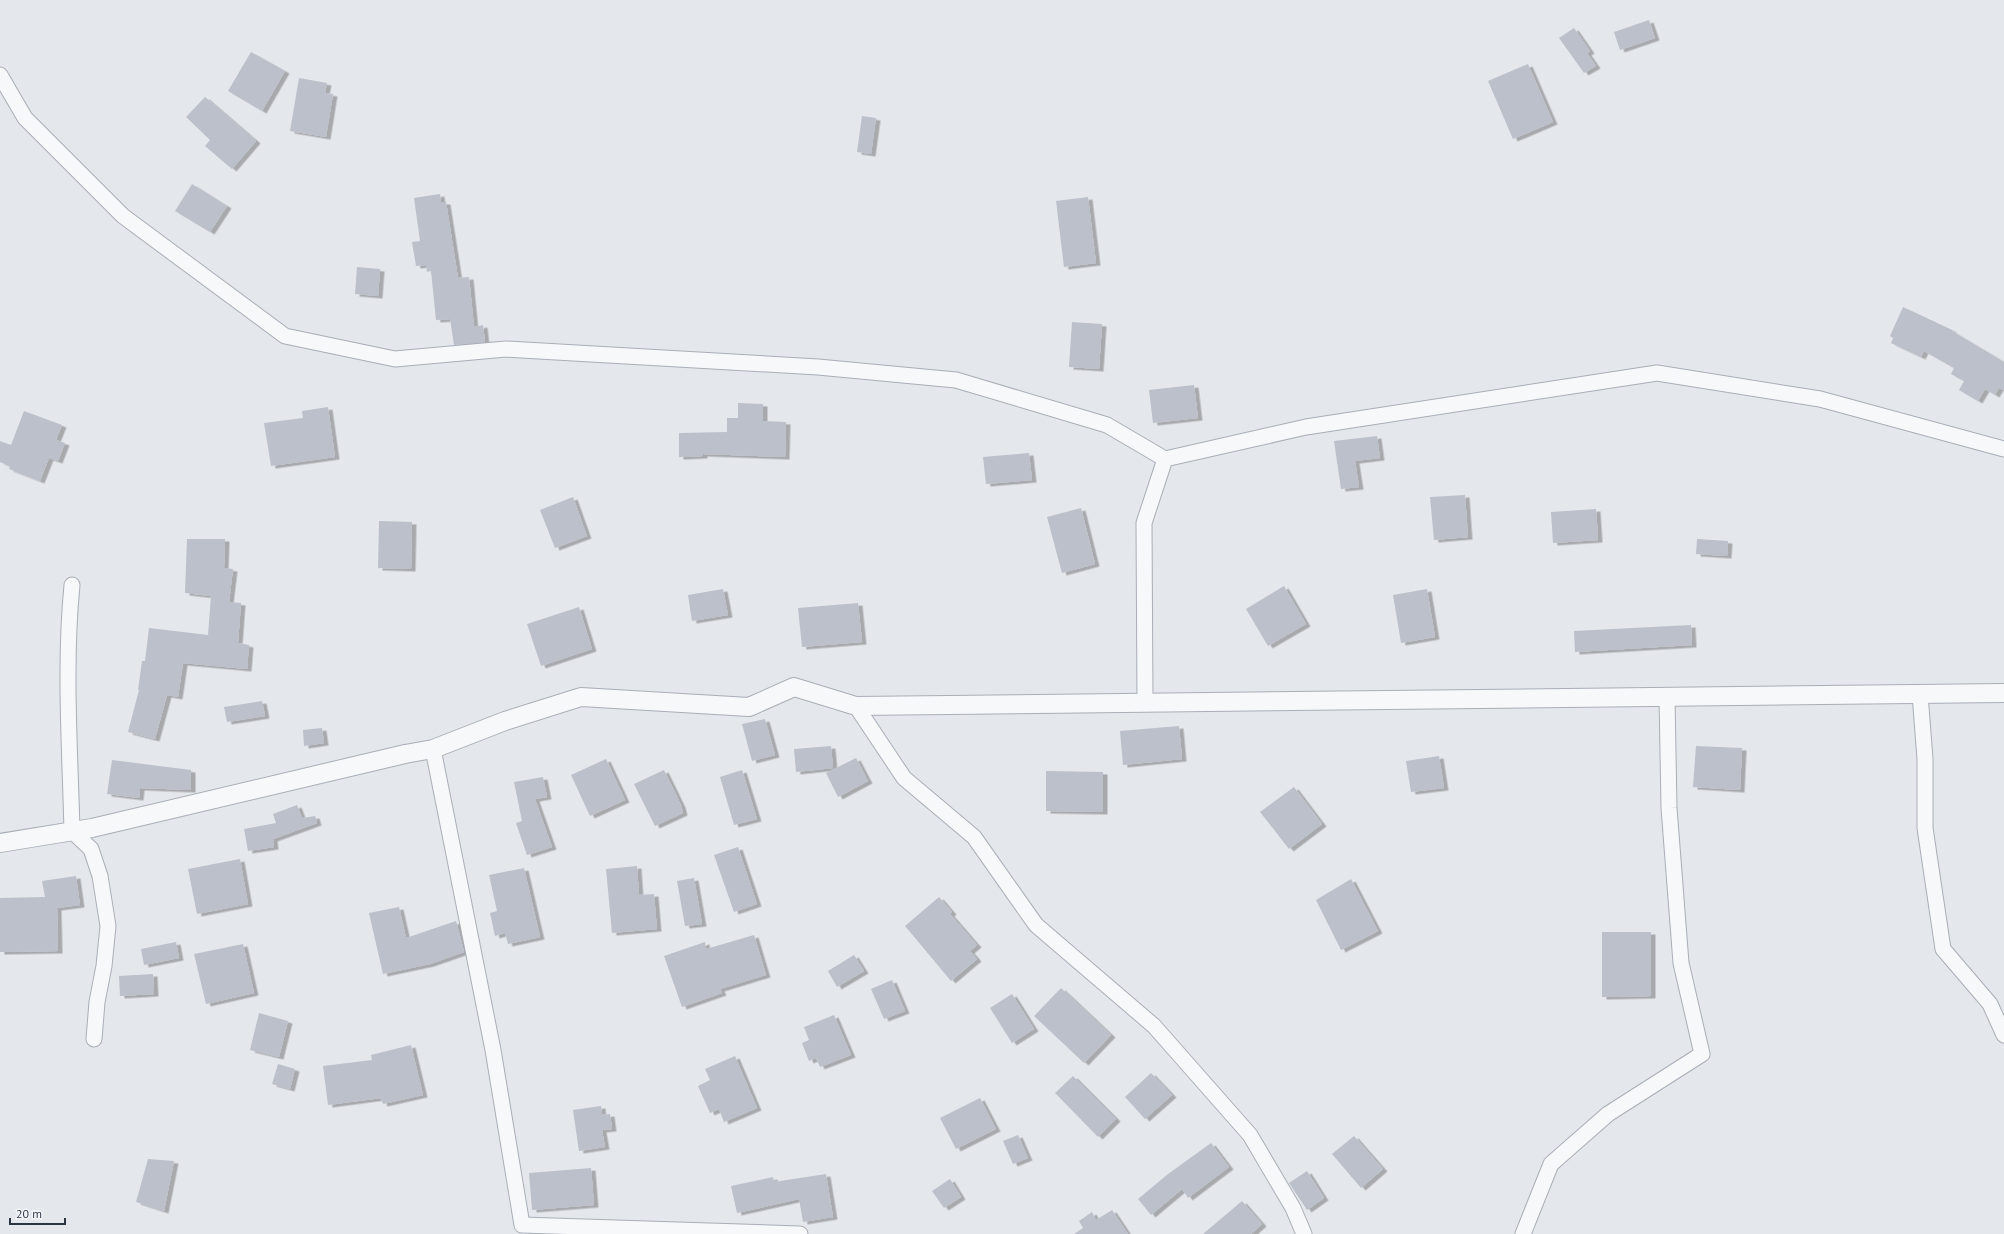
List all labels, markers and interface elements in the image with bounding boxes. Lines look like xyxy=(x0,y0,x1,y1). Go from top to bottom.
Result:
scale bar xyxy=(10,1200,65,1226)
text: 20 m xyxy=(16,1206,42,1221)

